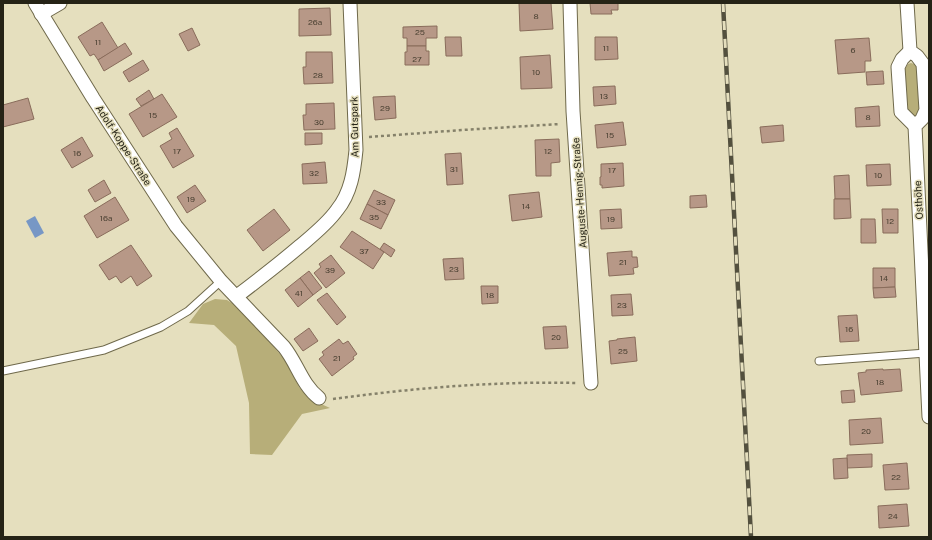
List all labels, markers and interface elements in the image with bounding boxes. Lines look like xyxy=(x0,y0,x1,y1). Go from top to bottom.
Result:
house number: 8 xyxy=(533,11,539,21)
house number: 26a xyxy=(308,17,322,27)
house number: 25 xyxy=(415,27,425,37)
house number: 11 xyxy=(95,37,101,47)
house number: 11 xyxy=(603,43,609,53)
house number: 6 xyxy=(851,45,856,55)
house number: 27 xyxy=(412,54,422,64)
house number: 10 xyxy=(532,67,540,77)
house number: 28 xyxy=(313,70,323,80)
house number: 13 xyxy=(600,91,608,101)
street label: Am Gutspark xyxy=(347,96,361,158)
street label: Adolf-Koppe-Straße xyxy=(93,102,155,188)
house number: 29 xyxy=(380,103,390,113)
house number: 15 xyxy=(149,110,157,120)
house number: 8 xyxy=(865,112,871,122)
house number: 30 xyxy=(314,117,324,127)
house number: 15 xyxy=(606,130,614,140)
street label: Auguste-Hennig-Straße xyxy=(569,137,589,249)
house number: 17 xyxy=(173,146,181,156)
house number: 12 xyxy=(544,146,552,156)
house number: 16 xyxy=(73,148,81,158)
house number: 31 xyxy=(450,164,458,174)
house number: 17 xyxy=(608,165,616,175)
house number: 32 xyxy=(309,168,319,178)
house number: 10 xyxy=(874,170,882,180)
street label: Osthöhe xyxy=(911,180,925,220)
house number: 19 xyxy=(187,194,195,204)
house number: 33 xyxy=(376,197,386,207)
house number: 14 xyxy=(522,201,530,211)
house number: 35 xyxy=(369,212,379,222)
house number: 16a xyxy=(100,213,112,223)
house number: 19 xyxy=(607,214,615,224)
house number: 12 xyxy=(886,216,894,226)
house number: 37 xyxy=(359,246,369,256)
house number: 21 xyxy=(619,257,627,267)
house number: 23 xyxy=(449,264,459,274)
house number: 39 xyxy=(325,265,335,275)
house number: 14 xyxy=(880,273,888,283)
house number: 41 xyxy=(295,288,303,298)
house number: 18 xyxy=(486,290,494,300)
house number: 23 xyxy=(617,300,627,310)
house number: 16 xyxy=(845,324,853,334)
house number: 20 xyxy=(551,332,561,342)
house number: 25 xyxy=(618,346,628,356)
house number: 21 xyxy=(333,353,341,363)
house number: 18 xyxy=(876,377,884,387)
house number: 20 xyxy=(861,426,871,436)
house number: 22 xyxy=(891,472,901,482)
house number: 24 xyxy=(888,511,898,521)

